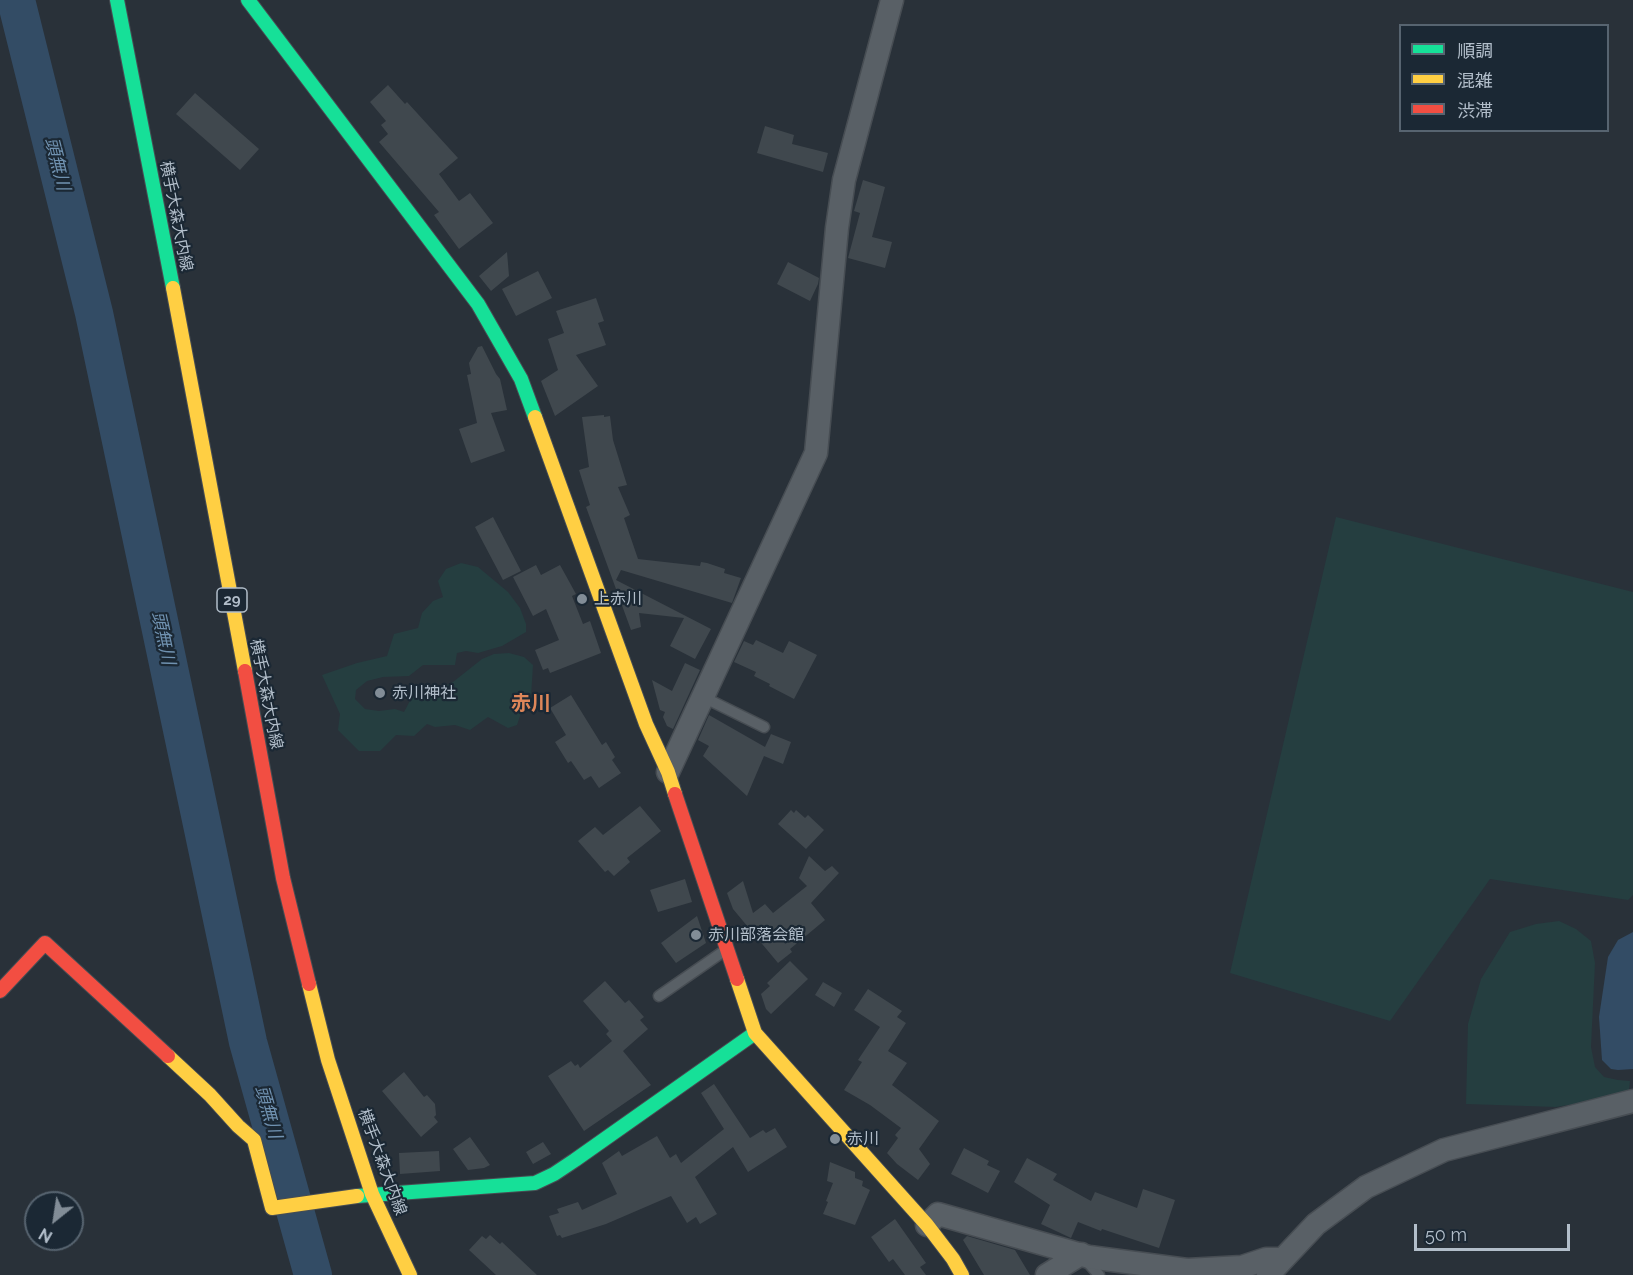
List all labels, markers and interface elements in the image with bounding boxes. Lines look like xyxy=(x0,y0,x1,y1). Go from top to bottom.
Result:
legend xyxy=(1399,24,1609,132)
text: 順調 xyxy=(1457,40,1493,61)
text: 混雑 xyxy=(1457,70,1493,91)
text: 渋滞 xyxy=(1457,100,1493,121)
water label: 頭無川 xyxy=(40,135,74,193)
street label: 横手大森大内線 xyxy=(156,159,196,273)
road number: 29 xyxy=(217,588,247,612)
place label: 上赤川 xyxy=(594,589,642,609)
marker: 上赤川 xyxy=(575,592,589,606)
water label: 頭無川 xyxy=(147,609,179,667)
street label: 横手大森大内線 xyxy=(246,637,286,751)
place label: 赤川神社 xyxy=(392,683,456,703)
marker: 赤川神社 xyxy=(373,686,387,700)
district label: 赤川 xyxy=(511,692,551,716)
place label: 赤川部落会館 xyxy=(708,925,804,945)
marker: 赤川部落会館 xyxy=(689,928,703,942)
water label: 頭無川 xyxy=(250,1083,286,1141)
street label: 横手大森大内線 xyxy=(354,1106,410,1218)
place label: 赤川 xyxy=(847,1129,879,1149)
marker: 赤川 xyxy=(828,1132,842,1146)
north arrow xyxy=(24,1191,84,1251)
scale bar xyxy=(1417,1212,1573,1250)
text: N xyxy=(36,1224,56,1247)
text: 50 m xyxy=(1425,1224,1467,1245)

